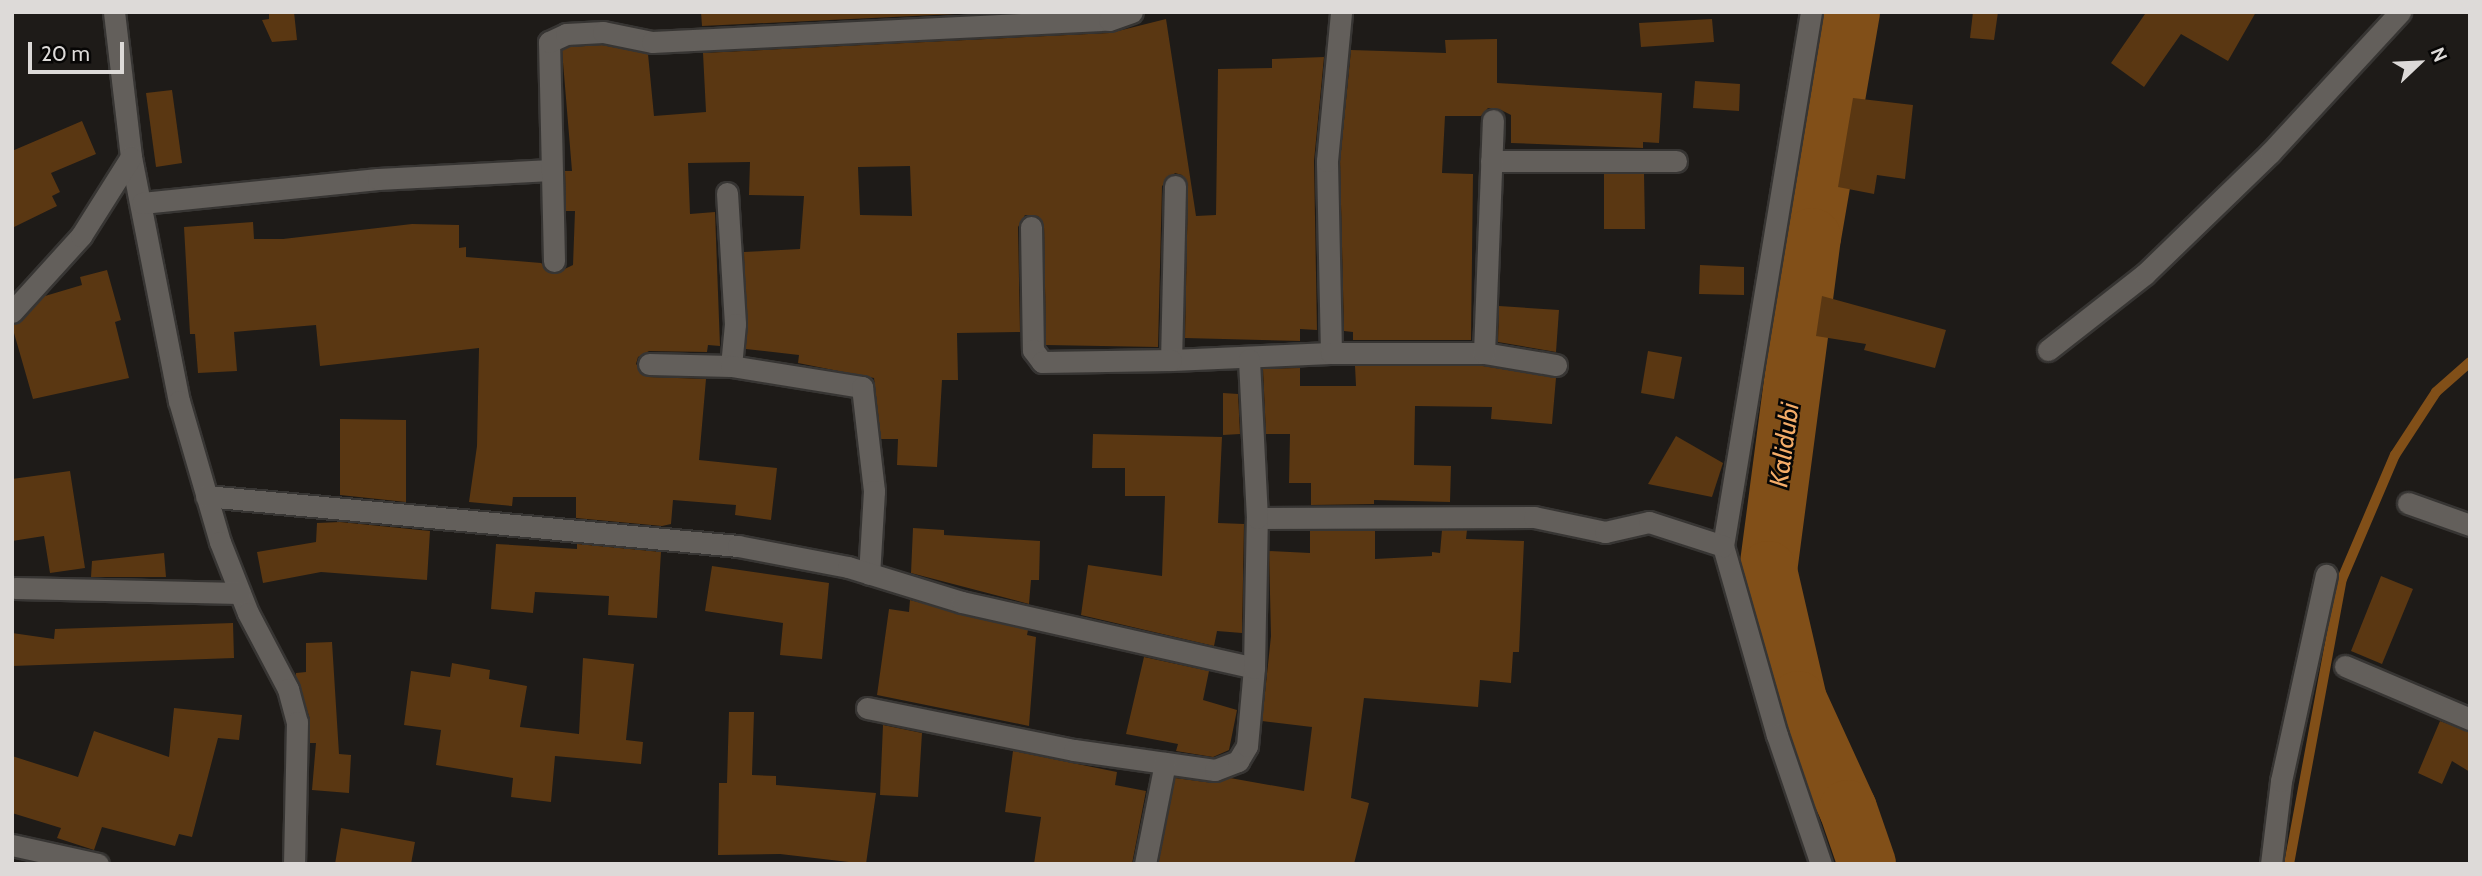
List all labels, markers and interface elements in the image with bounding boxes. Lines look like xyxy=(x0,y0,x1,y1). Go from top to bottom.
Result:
scale bar xyxy=(32,28,128,72)
north arrow xyxy=(2384,28,2454,98)
text: 20 m xyxy=(41,41,90,66)
text: N xyxy=(2426,44,2452,65)
water label: Kalidubi xyxy=(1764,401,1806,489)

